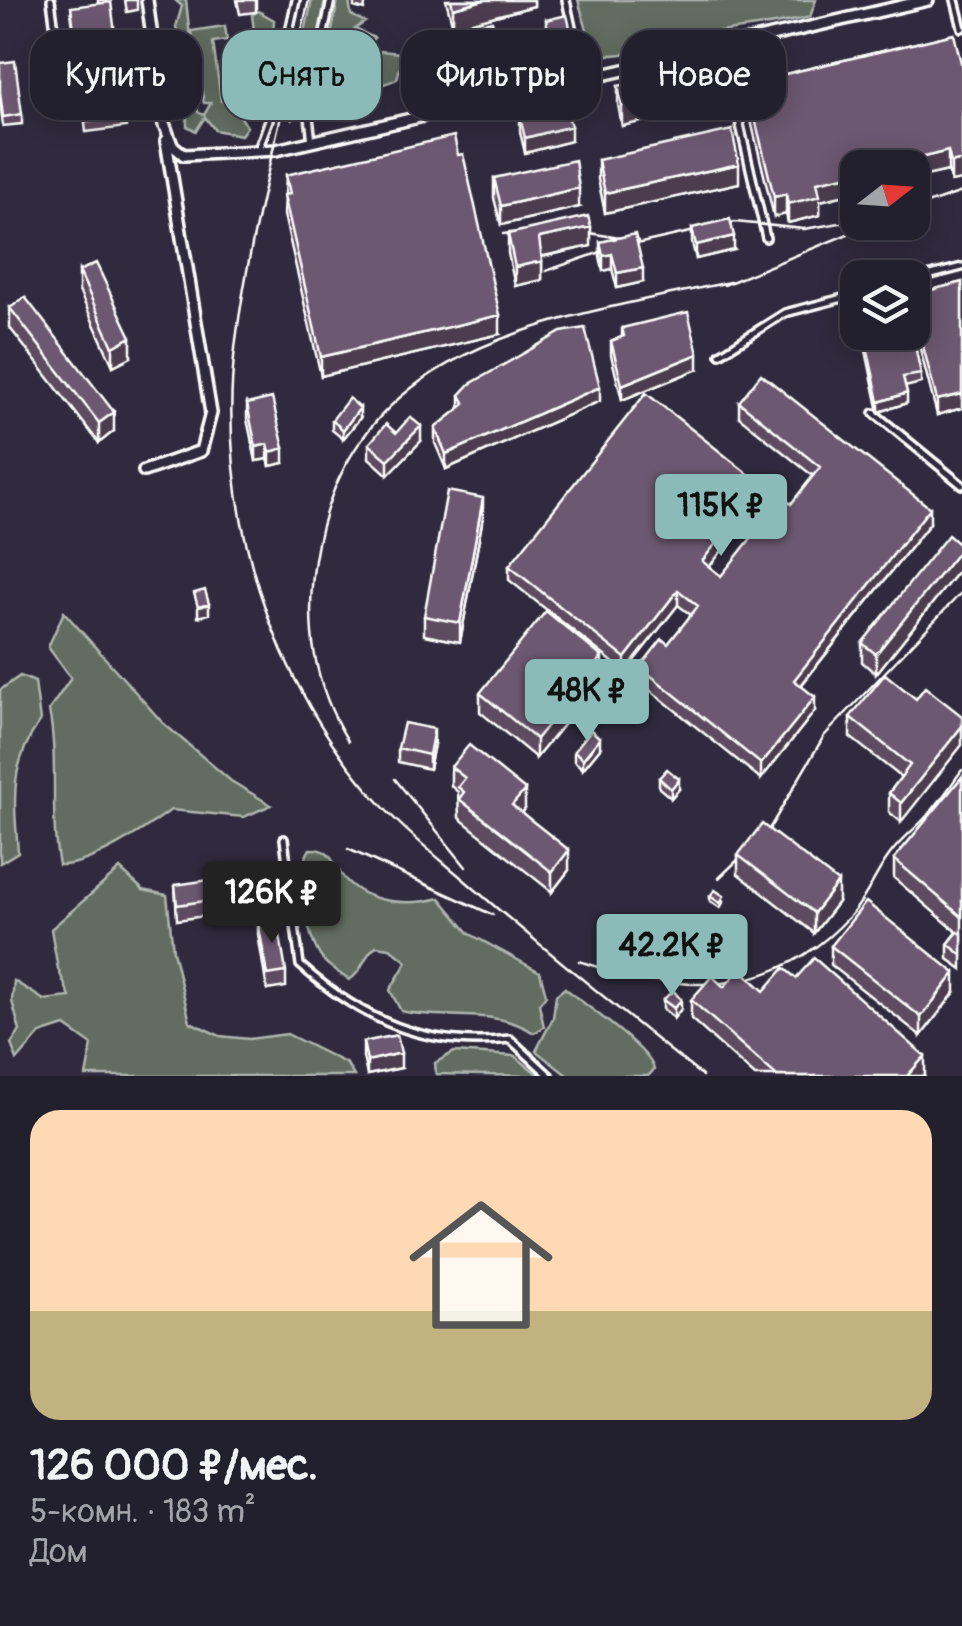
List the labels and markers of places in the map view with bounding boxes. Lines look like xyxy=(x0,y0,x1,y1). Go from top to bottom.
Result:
pin: 115K ₽ xyxy=(640,474,802,559)
pin: 48K ₽ xyxy=(517,659,657,744)
pin: 126K ₽ xyxy=(191,861,353,946)
pin: 42.2K ₽ xyxy=(580,914,764,999)

